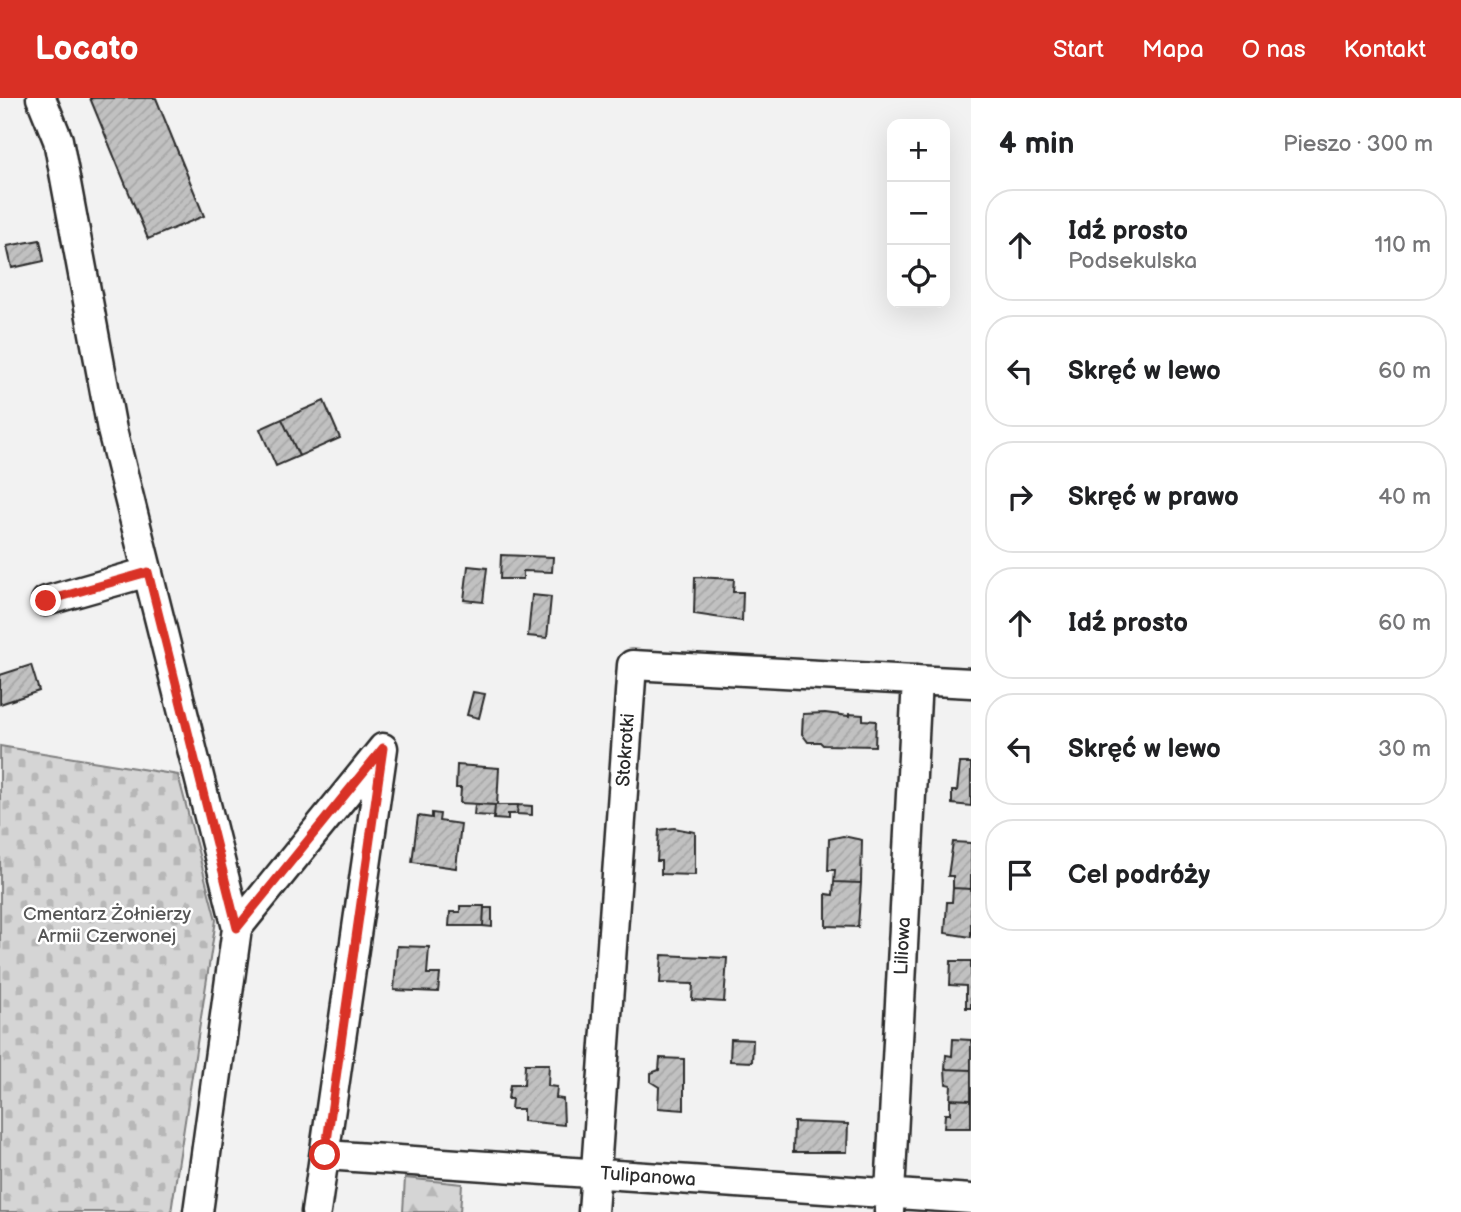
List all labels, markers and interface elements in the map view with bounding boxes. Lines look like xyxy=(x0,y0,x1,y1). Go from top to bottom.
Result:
text: Locato xyxy=(35,29,139,69)
text: Start xyxy=(1053,35,1104,64)
text: Mapa xyxy=(1142,35,1204,64)
text: O nas xyxy=(1242,35,1306,64)
text: Kontakt xyxy=(1344,35,1426,64)
map controls xyxy=(887,119,950,308)
button: + xyxy=(887,119,950,182)
text: 4 min xyxy=(999,126,1074,162)
text: Pieszo · 300 m xyxy=(1283,130,1433,158)
button: − xyxy=(887,182,950,245)
text: Idź prosto xyxy=(1068,216,1188,247)
icon: ahead xyxy=(1001,226,1039,264)
text: 110 m xyxy=(1374,231,1431,259)
button: locate xyxy=(887,245,950,308)
text: Podsekulska xyxy=(1068,247,1197,275)
icon: left xyxy=(1001,352,1039,390)
text: Skręć w lewo xyxy=(1068,356,1221,387)
text: 60 m xyxy=(1378,357,1431,385)
icon: right xyxy=(1001,478,1039,516)
text: Skręć w prawo xyxy=(1068,482,1239,513)
text: 40 m xyxy=(1378,483,1431,511)
route end xyxy=(30,585,61,616)
icon: ahead xyxy=(1001,604,1039,642)
text: Idź prosto xyxy=(1068,608,1188,639)
text: 60 m xyxy=(1378,609,1431,637)
street label: Stokrotki xyxy=(612,713,640,787)
icon: left xyxy=(1001,730,1039,768)
text: Skręć w lewo xyxy=(1068,734,1221,765)
text: 30 m xyxy=(1378,735,1431,763)
icon: arrive xyxy=(1001,856,1039,894)
text: Cel podróży xyxy=(1068,860,1210,891)
park label: Cmentarz Żołnierzy Armii Czerwonej xyxy=(23,903,191,948)
street label: Liliowa xyxy=(890,916,916,976)
route start xyxy=(309,1139,340,1170)
street label: Tulipanowa xyxy=(599,1162,697,1192)

